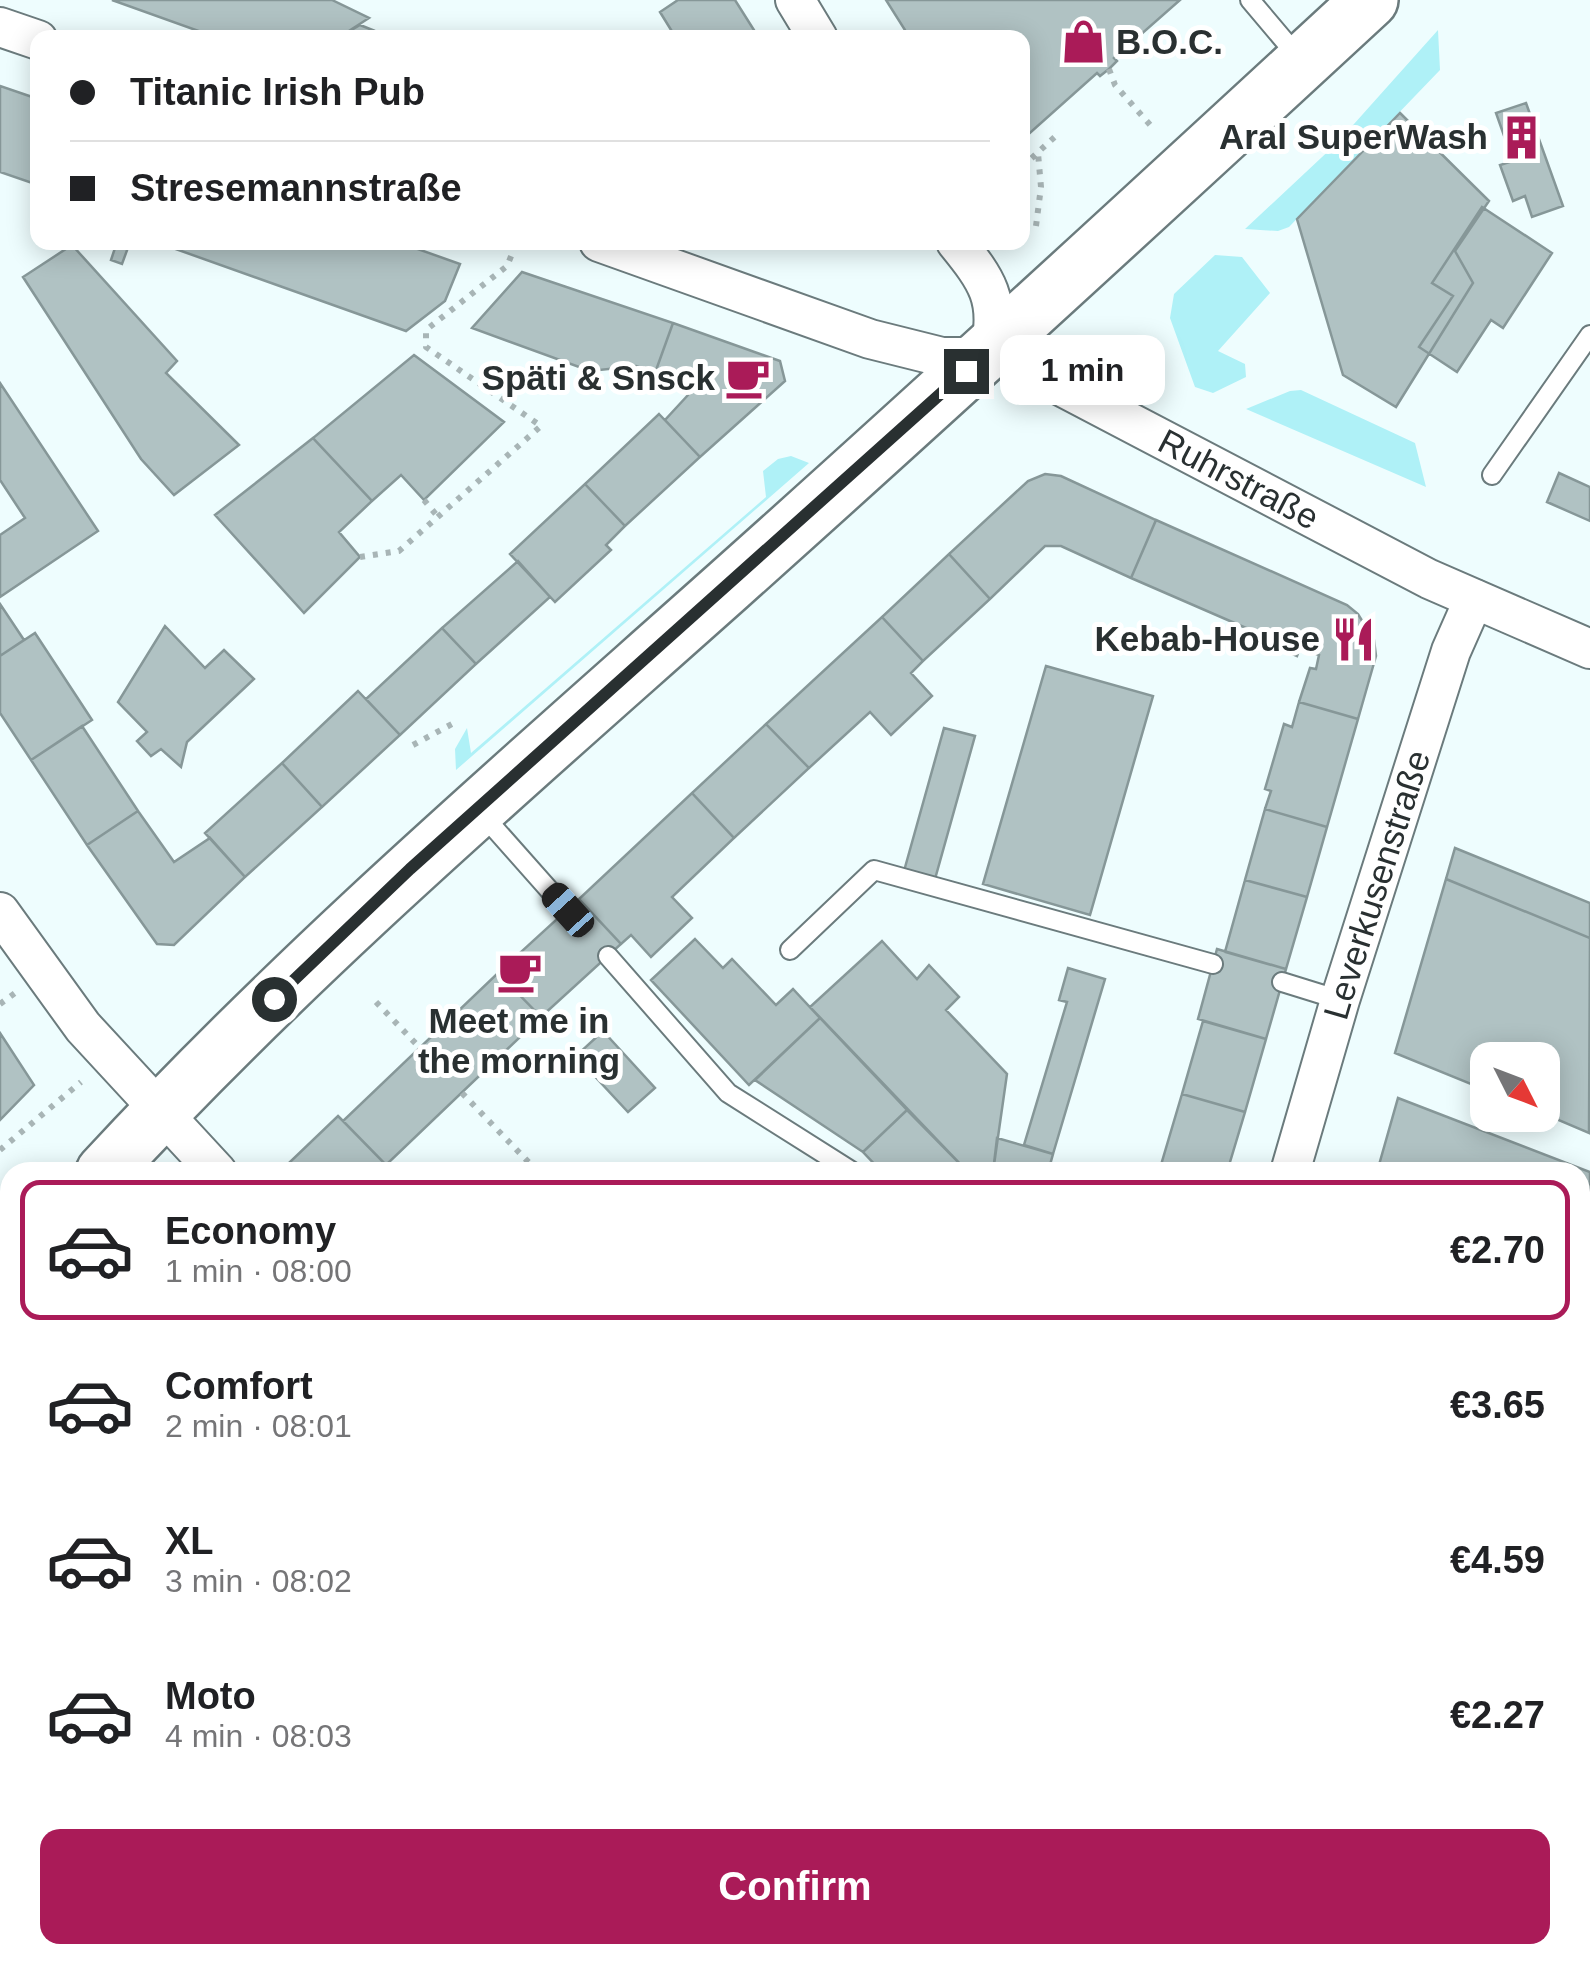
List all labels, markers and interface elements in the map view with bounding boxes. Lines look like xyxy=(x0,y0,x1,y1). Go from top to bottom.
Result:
shop icon: B.O.C. xyxy=(1059,18,1107,66)
place label: B.O.C. xyxy=(1116,22,1223,61)
text: Titanic Irish Pub xyxy=(130,71,425,113)
building icon: Aral SuperWash xyxy=(1497,113,1545,161)
place label: Aral SuperWash xyxy=(1219,117,1488,156)
text: Stresemannstraße xyxy=(130,167,462,209)
callout: 1 min xyxy=(1001,336,1166,406)
route end xyxy=(944,349,989,394)
text: 1 min xyxy=(1041,352,1124,388)
cafe icon: Späti & Snsck xyxy=(724,354,772,402)
place label: Späti & Snsck xyxy=(482,358,716,397)
street label: Ruhrstraße xyxy=(1152,421,1326,537)
restaurant icon: Kebab-House xyxy=(1329,615,1377,663)
place label: Kebab-House xyxy=(1094,619,1320,658)
street label: Leverkusenstraße xyxy=(1315,745,1437,1024)
car xyxy=(537,878,599,942)
cafe icon: Meet me in the morning xyxy=(495,947,543,995)
route start xyxy=(252,977,297,1022)
place label: Meet me in the morning xyxy=(418,1001,620,1080)
north arrow xyxy=(1470,1042,1560,1132)
map controls xyxy=(1470,1042,1560,1132)
icon: car xyxy=(45,1205,135,1295)
text: Economy xyxy=(165,1210,336,1252)
text: €2.70 xyxy=(1450,1229,1545,1271)
text: 1 min · 08:00 xyxy=(165,1253,352,1289)
icon: car xyxy=(45,1360,135,1450)
text: Comfort xyxy=(165,1365,313,1407)
text: €3.65 xyxy=(1450,1384,1545,1426)
text: 2 min · 08:01 xyxy=(165,1408,352,1444)
icon: car xyxy=(45,1515,135,1605)
text: XL xyxy=(165,1520,214,1562)
text: €4.59 xyxy=(1450,1539,1545,1581)
text: 3 min · 08:02 xyxy=(165,1563,352,1599)
icon: car xyxy=(45,1670,135,1760)
text: Moto xyxy=(165,1675,256,1717)
text: €2.27 xyxy=(1450,1694,1545,1736)
text: 4 min · 08:03 xyxy=(165,1718,352,1754)
button: Confirm xyxy=(40,1829,1550,1944)

